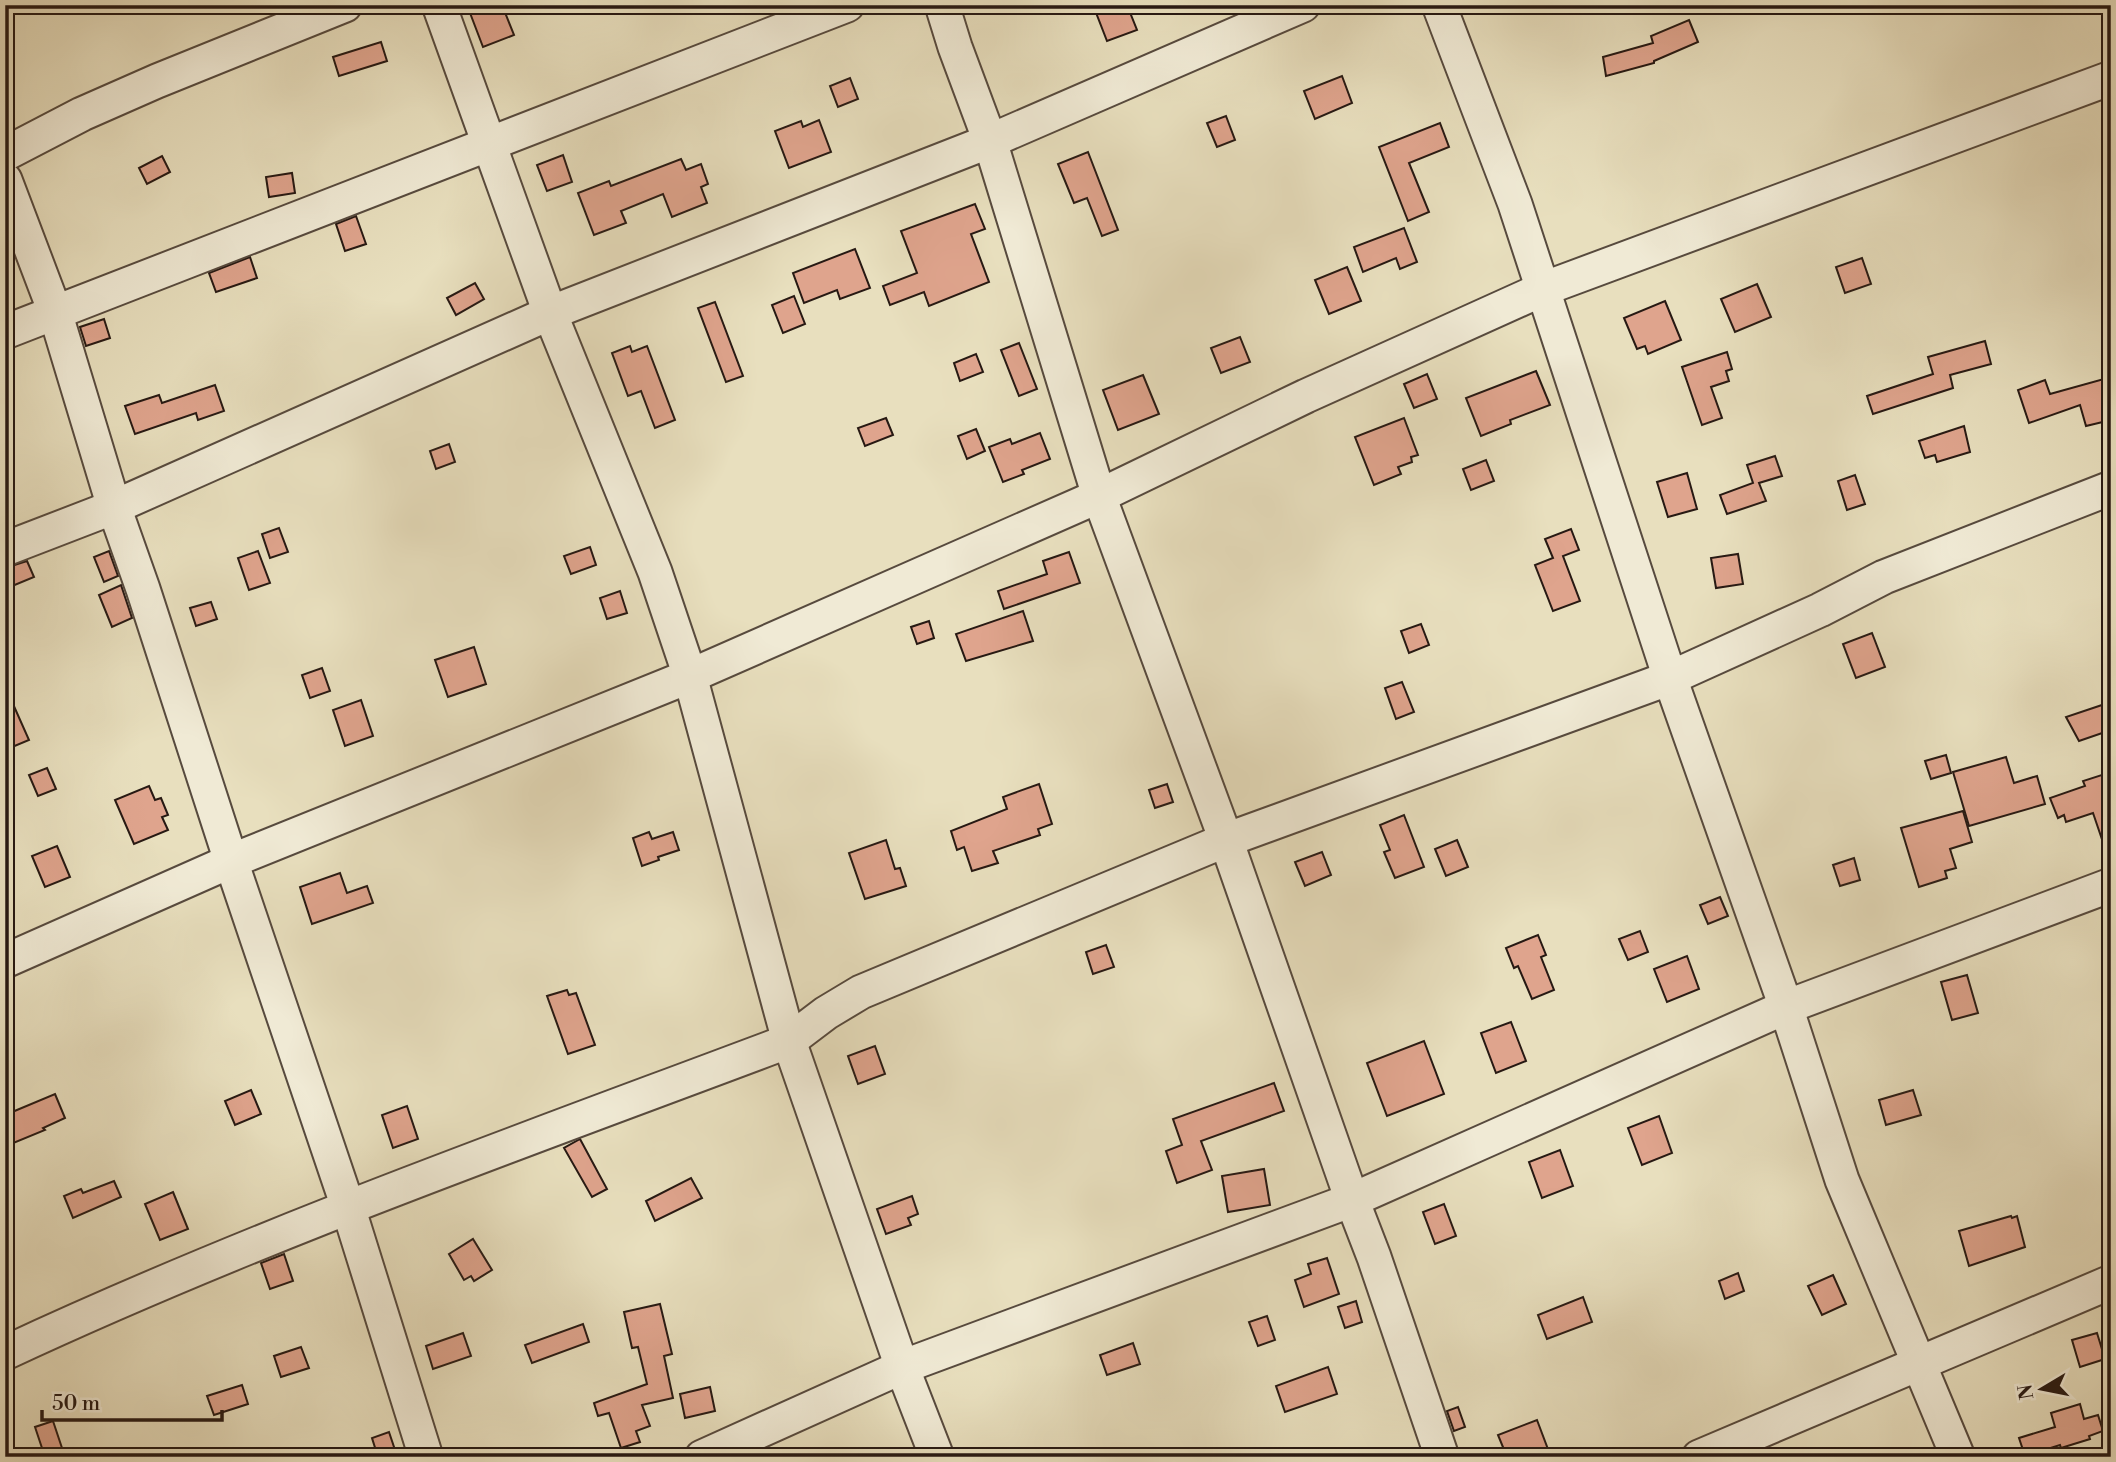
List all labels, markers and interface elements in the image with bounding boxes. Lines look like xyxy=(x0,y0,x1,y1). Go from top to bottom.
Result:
north arrow xyxy=(2008,1354,2078,1424)
scale bar xyxy=(42,1378,222,1422)
text: N xyxy=(2013,1382,2039,1401)
text: 50 m xyxy=(52,1391,100,1417)

